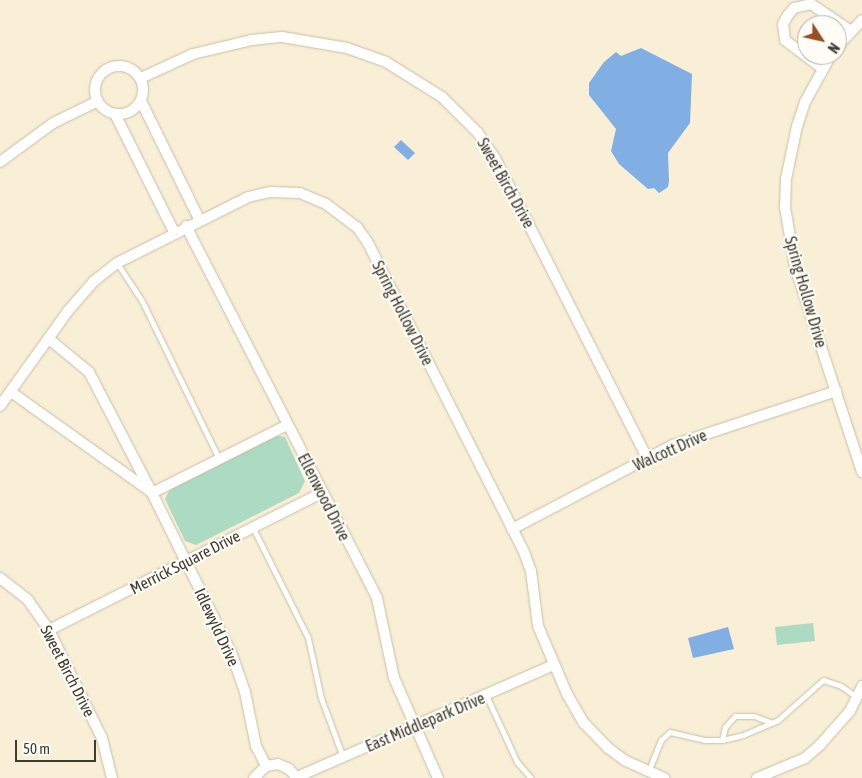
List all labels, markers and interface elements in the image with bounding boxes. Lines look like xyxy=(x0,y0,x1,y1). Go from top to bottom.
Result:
north arrow xyxy=(797,15,847,65)
text: N xyxy=(825,40,842,56)
street label: Sweet Birch Drive xyxy=(473,135,539,231)
street label: Spring Hollow Drive xyxy=(781,234,831,350)
street label: Spring Hollow Drive xyxy=(368,257,438,369)
street label: Walcott Drive xyxy=(630,425,710,475)
street label: Ellenwood Drive xyxy=(294,450,354,544)
street label: Merrick Square Drive xyxy=(127,526,243,598)
street label: Idlewyld Drive xyxy=(191,585,243,669)
street label: Sweet Birch Drive xyxy=(37,622,99,720)
street label: East Middlepark Drive xyxy=(362,688,488,756)
scale bar xyxy=(18,730,99,762)
text: 50 m xyxy=(23,740,50,757)

